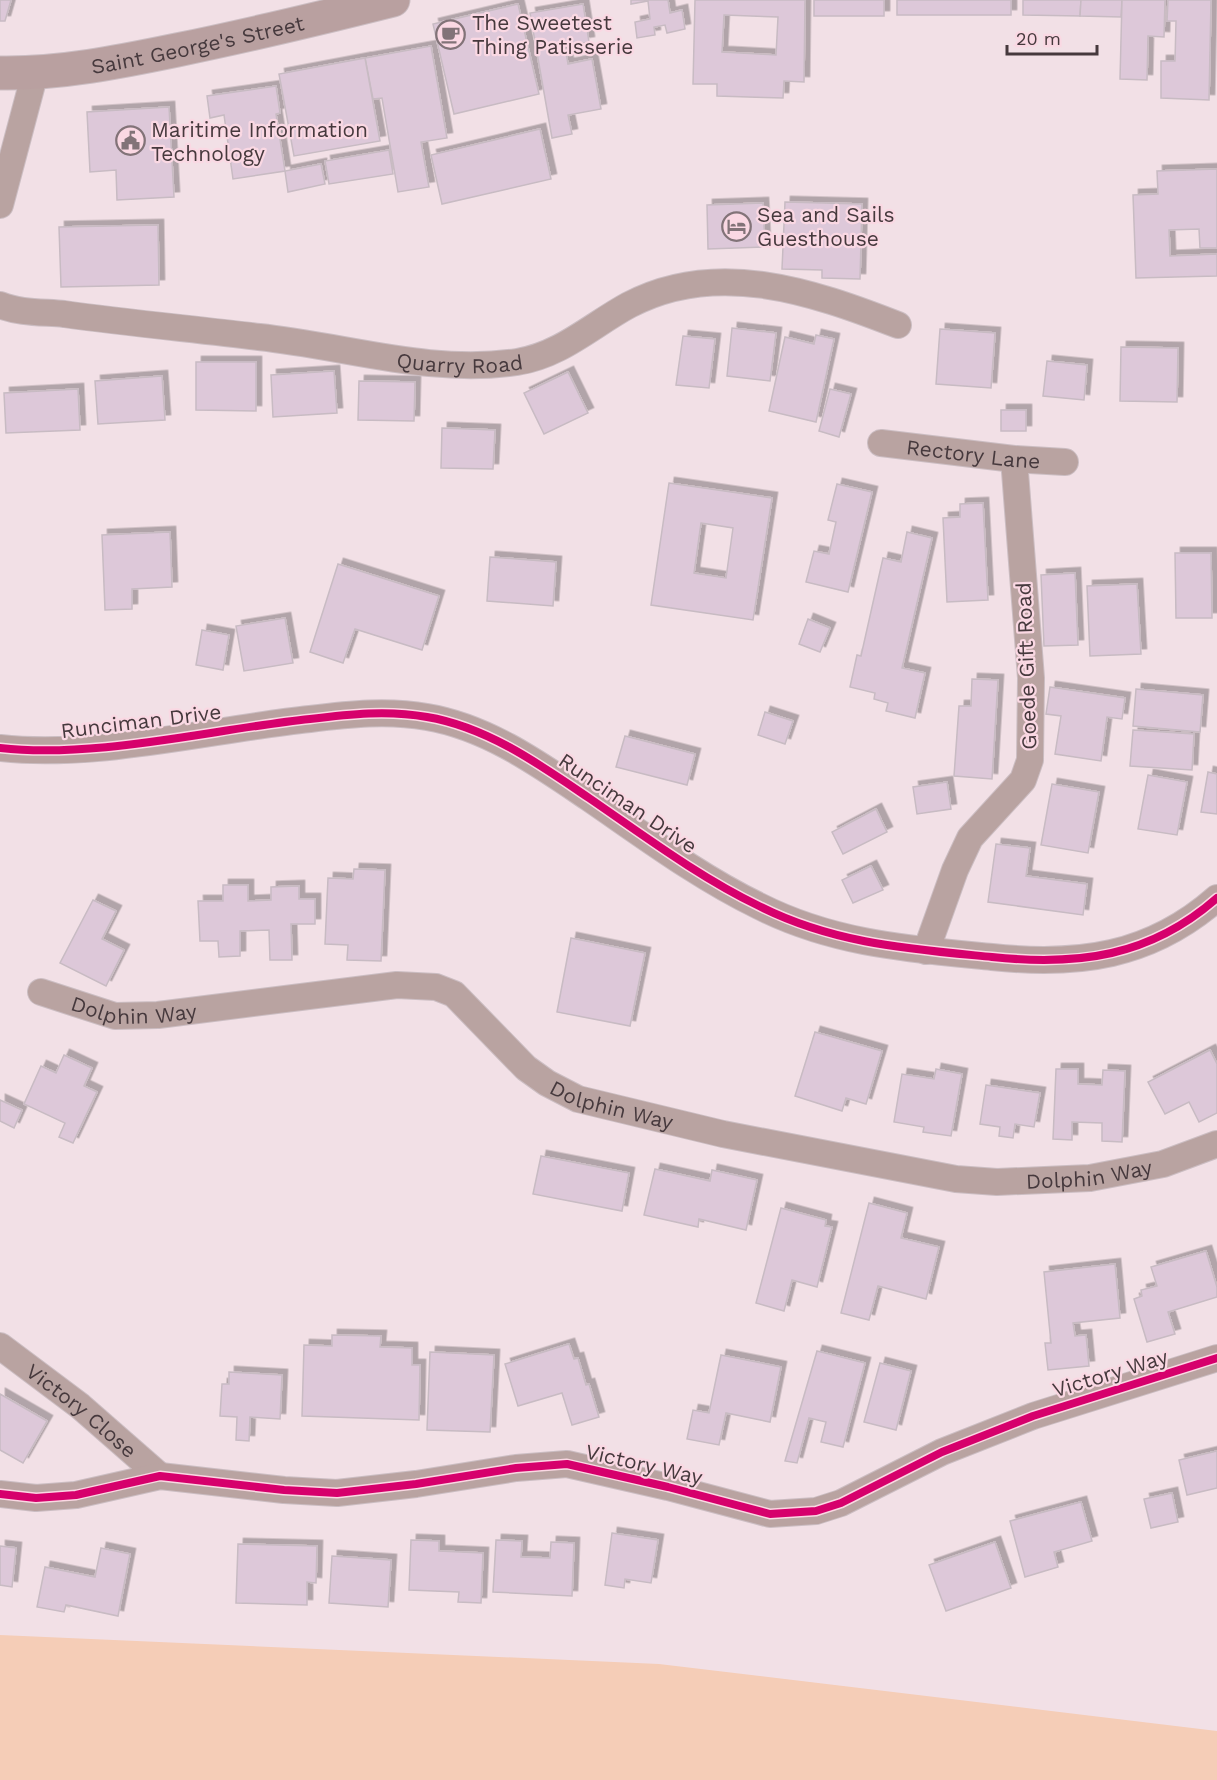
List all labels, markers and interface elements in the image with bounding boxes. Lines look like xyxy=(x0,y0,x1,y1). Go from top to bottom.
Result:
street label: Saint George's Street xyxy=(89,10,306,78)
place label: The Sweetest Thing Patisserie xyxy=(472,10,633,59)
cafe icon: The Sweetest Thing Patisserie xyxy=(435,18,467,50)
scale bar xyxy=(1007,18,1097,56)
text: 20 m xyxy=(1016,28,1061,49)
place label: Maritime Information Technology xyxy=(151,117,368,166)
public building icon: Maritime Information Technology xyxy=(114,125,146,157)
place label: Sea and Sails Guesthouse xyxy=(757,202,895,251)
hotel icon: Sea and Sails Guesthouse xyxy=(720,210,752,242)
street label: Quarry Road xyxy=(395,347,525,378)
street label: Rectory Lane xyxy=(905,434,1041,473)
street label: Goede Gift Road xyxy=(1011,582,1041,750)
street label: Runciman Drive xyxy=(59,699,223,743)
street label: Runciman Drive xyxy=(554,748,702,858)
street label: Dolphin Way xyxy=(68,990,198,1029)
street label: Dolphin Way xyxy=(546,1074,676,1134)
street label: Dolphin Way xyxy=(1025,1154,1154,1193)
street label: Victory Way xyxy=(1049,1344,1171,1402)
street label: Victory Close xyxy=(22,1358,142,1463)
street label: Victory Way xyxy=(583,1438,705,1490)

